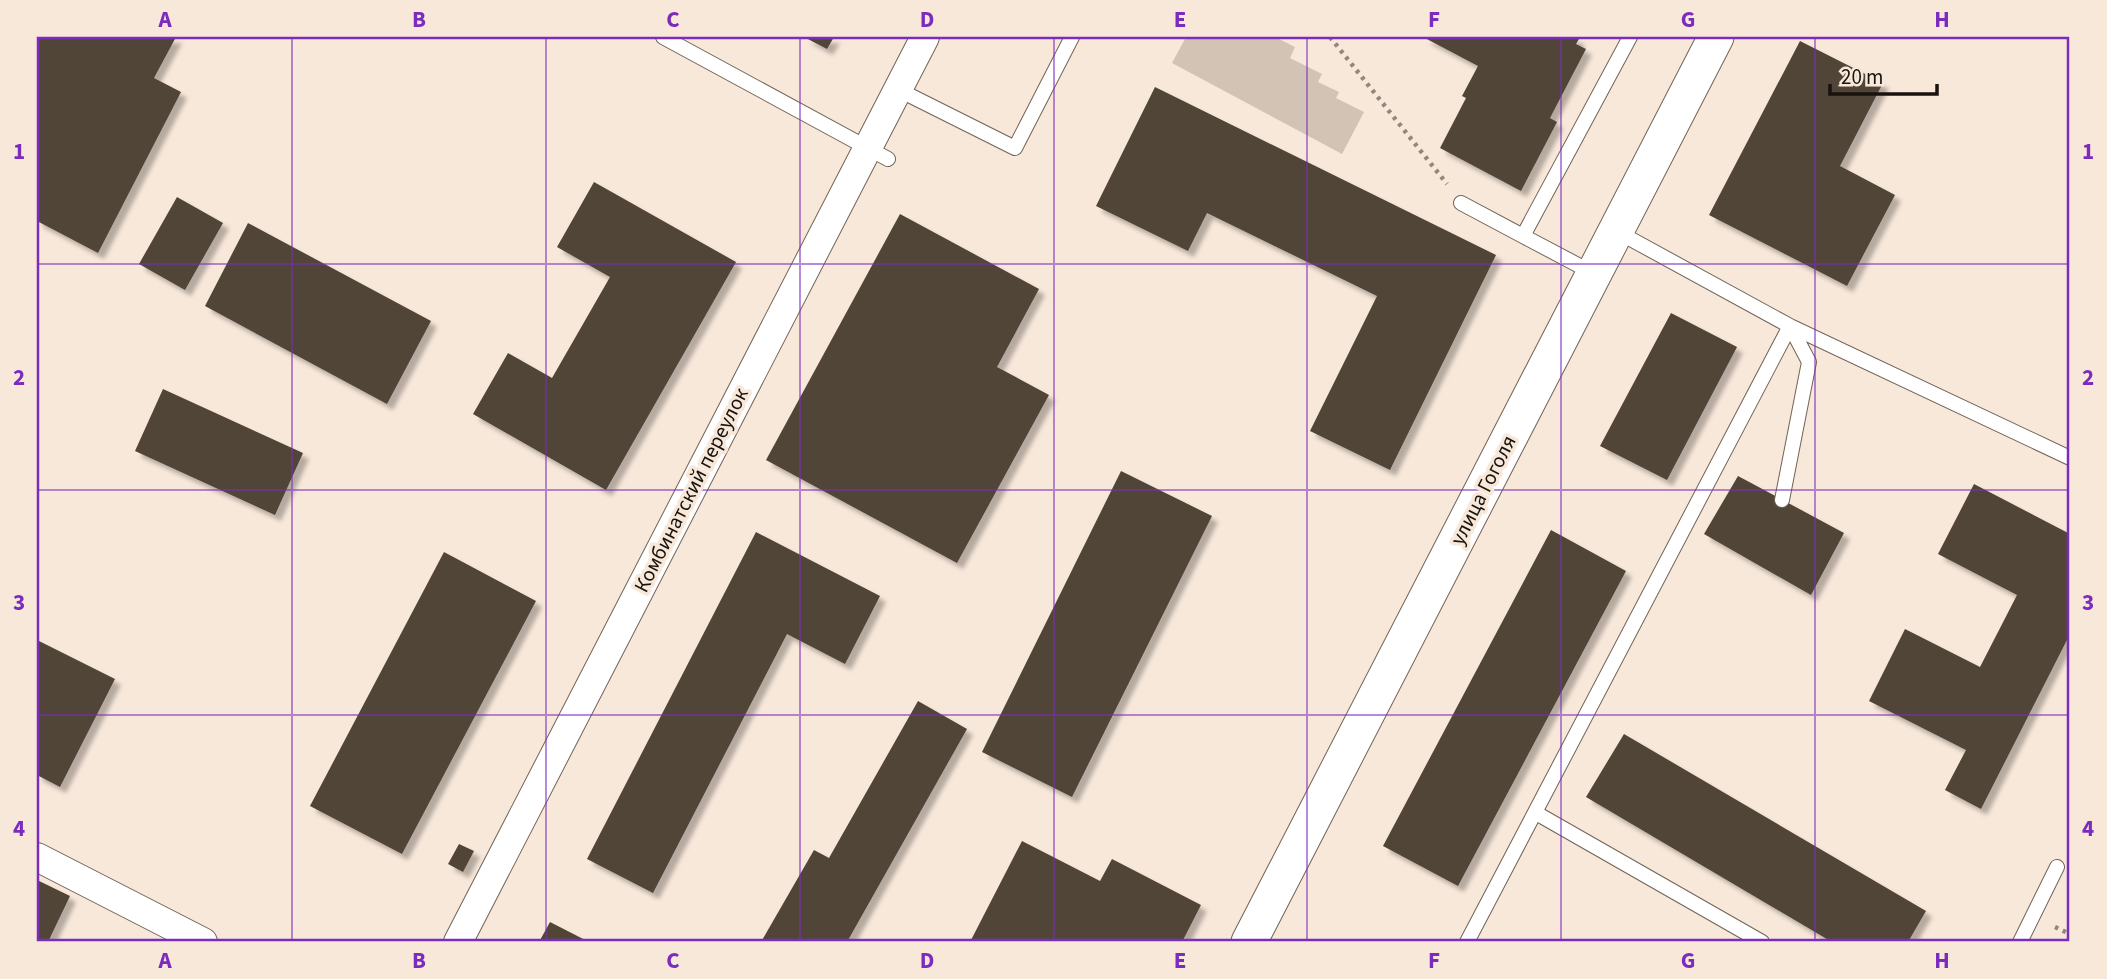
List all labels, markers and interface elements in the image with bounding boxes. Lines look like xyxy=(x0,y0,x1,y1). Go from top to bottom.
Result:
text: A xyxy=(157,3,172,36)
text: B xyxy=(412,3,426,36)
text: C xyxy=(666,3,680,36)
text: D xyxy=(920,3,934,36)
text: E xyxy=(1174,3,1186,36)
text: F xyxy=(1428,3,1440,36)
text: G xyxy=(1681,3,1695,36)
text: H xyxy=(1934,3,1950,36)
scale bar xyxy=(1830,52,1937,96)
text: 20 m xyxy=(1841,62,1883,92)
text: 1 xyxy=(13,135,25,168)
text: 1 xyxy=(2082,135,2094,168)
text: 2 xyxy=(13,361,25,394)
text: 2 xyxy=(2082,361,2094,394)
street label: Комбинатский переулок xyxy=(626,382,756,598)
street label: улица Гоголя xyxy=(1442,430,1524,550)
text: 3 xyxy=(13,586,25,619)
text: 3 xyxy=(2082,586,2094,619)
text: 4 xyxy=(13,812,25,845)
text: 4 xyxy=(2082,812,2094,845)
text: A xyxy=(157,944,172,977)
text: B xyxy=(412,944,426,977)
text: C xyxy=(666,944,680,977)
text: D xyxy=(920,944,934,977)
text: E xyxy=(1174,944,1186,977)
text: F xyxy=(1428,944,1440,977)
text: G xyxy=(1681,944,1695,977)
text: H xyxy=(1934,944,1950,977)

